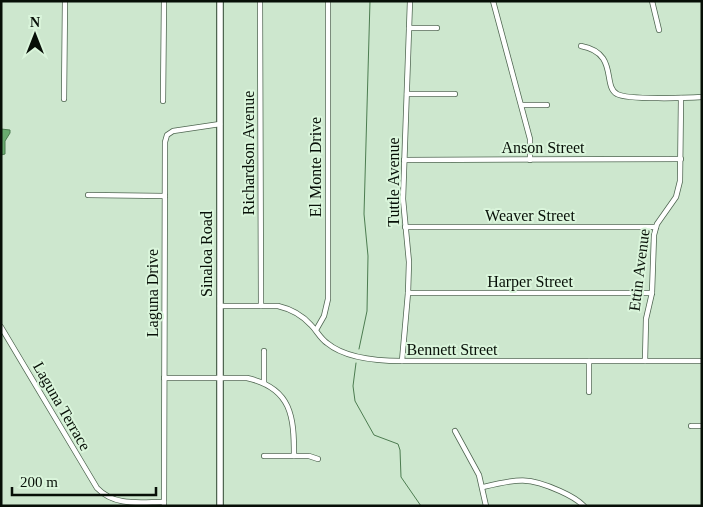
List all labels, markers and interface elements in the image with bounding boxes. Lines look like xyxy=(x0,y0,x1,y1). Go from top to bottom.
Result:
north arrow xyxy=(10,10,60,60)
text: N xyxy=(30,15,40,30)
street label: Richardson Avenue xyxy=(240,91,257,215)
street label: El Monte Drive xyxy=(307,117,324,217)
street label: Tuttle Avenue xyxy=(385,137,402,227)
street label: Anson Street xyxy=(501,139,585,156)
street label: Weaver Street xyxy=(485,207,575,224)
street label: Sinaloa Road xyxy=(198,211,215,297)
street label: Ettin Avenue xyxy=(626,228,652,312)
street label: Laguna Drive xyxy=(144,249,162,337)
street label: Harper Street xyxy=(487,273,573,291)
street label: Bennett Street xyxy=(406,341,498,358)
street label: Laguna Terrace xyxy=(29,359,94,454)
scale bar xyxy=(12,464,156,496)
text: 200 m xyxy=(20,474,58,490)

